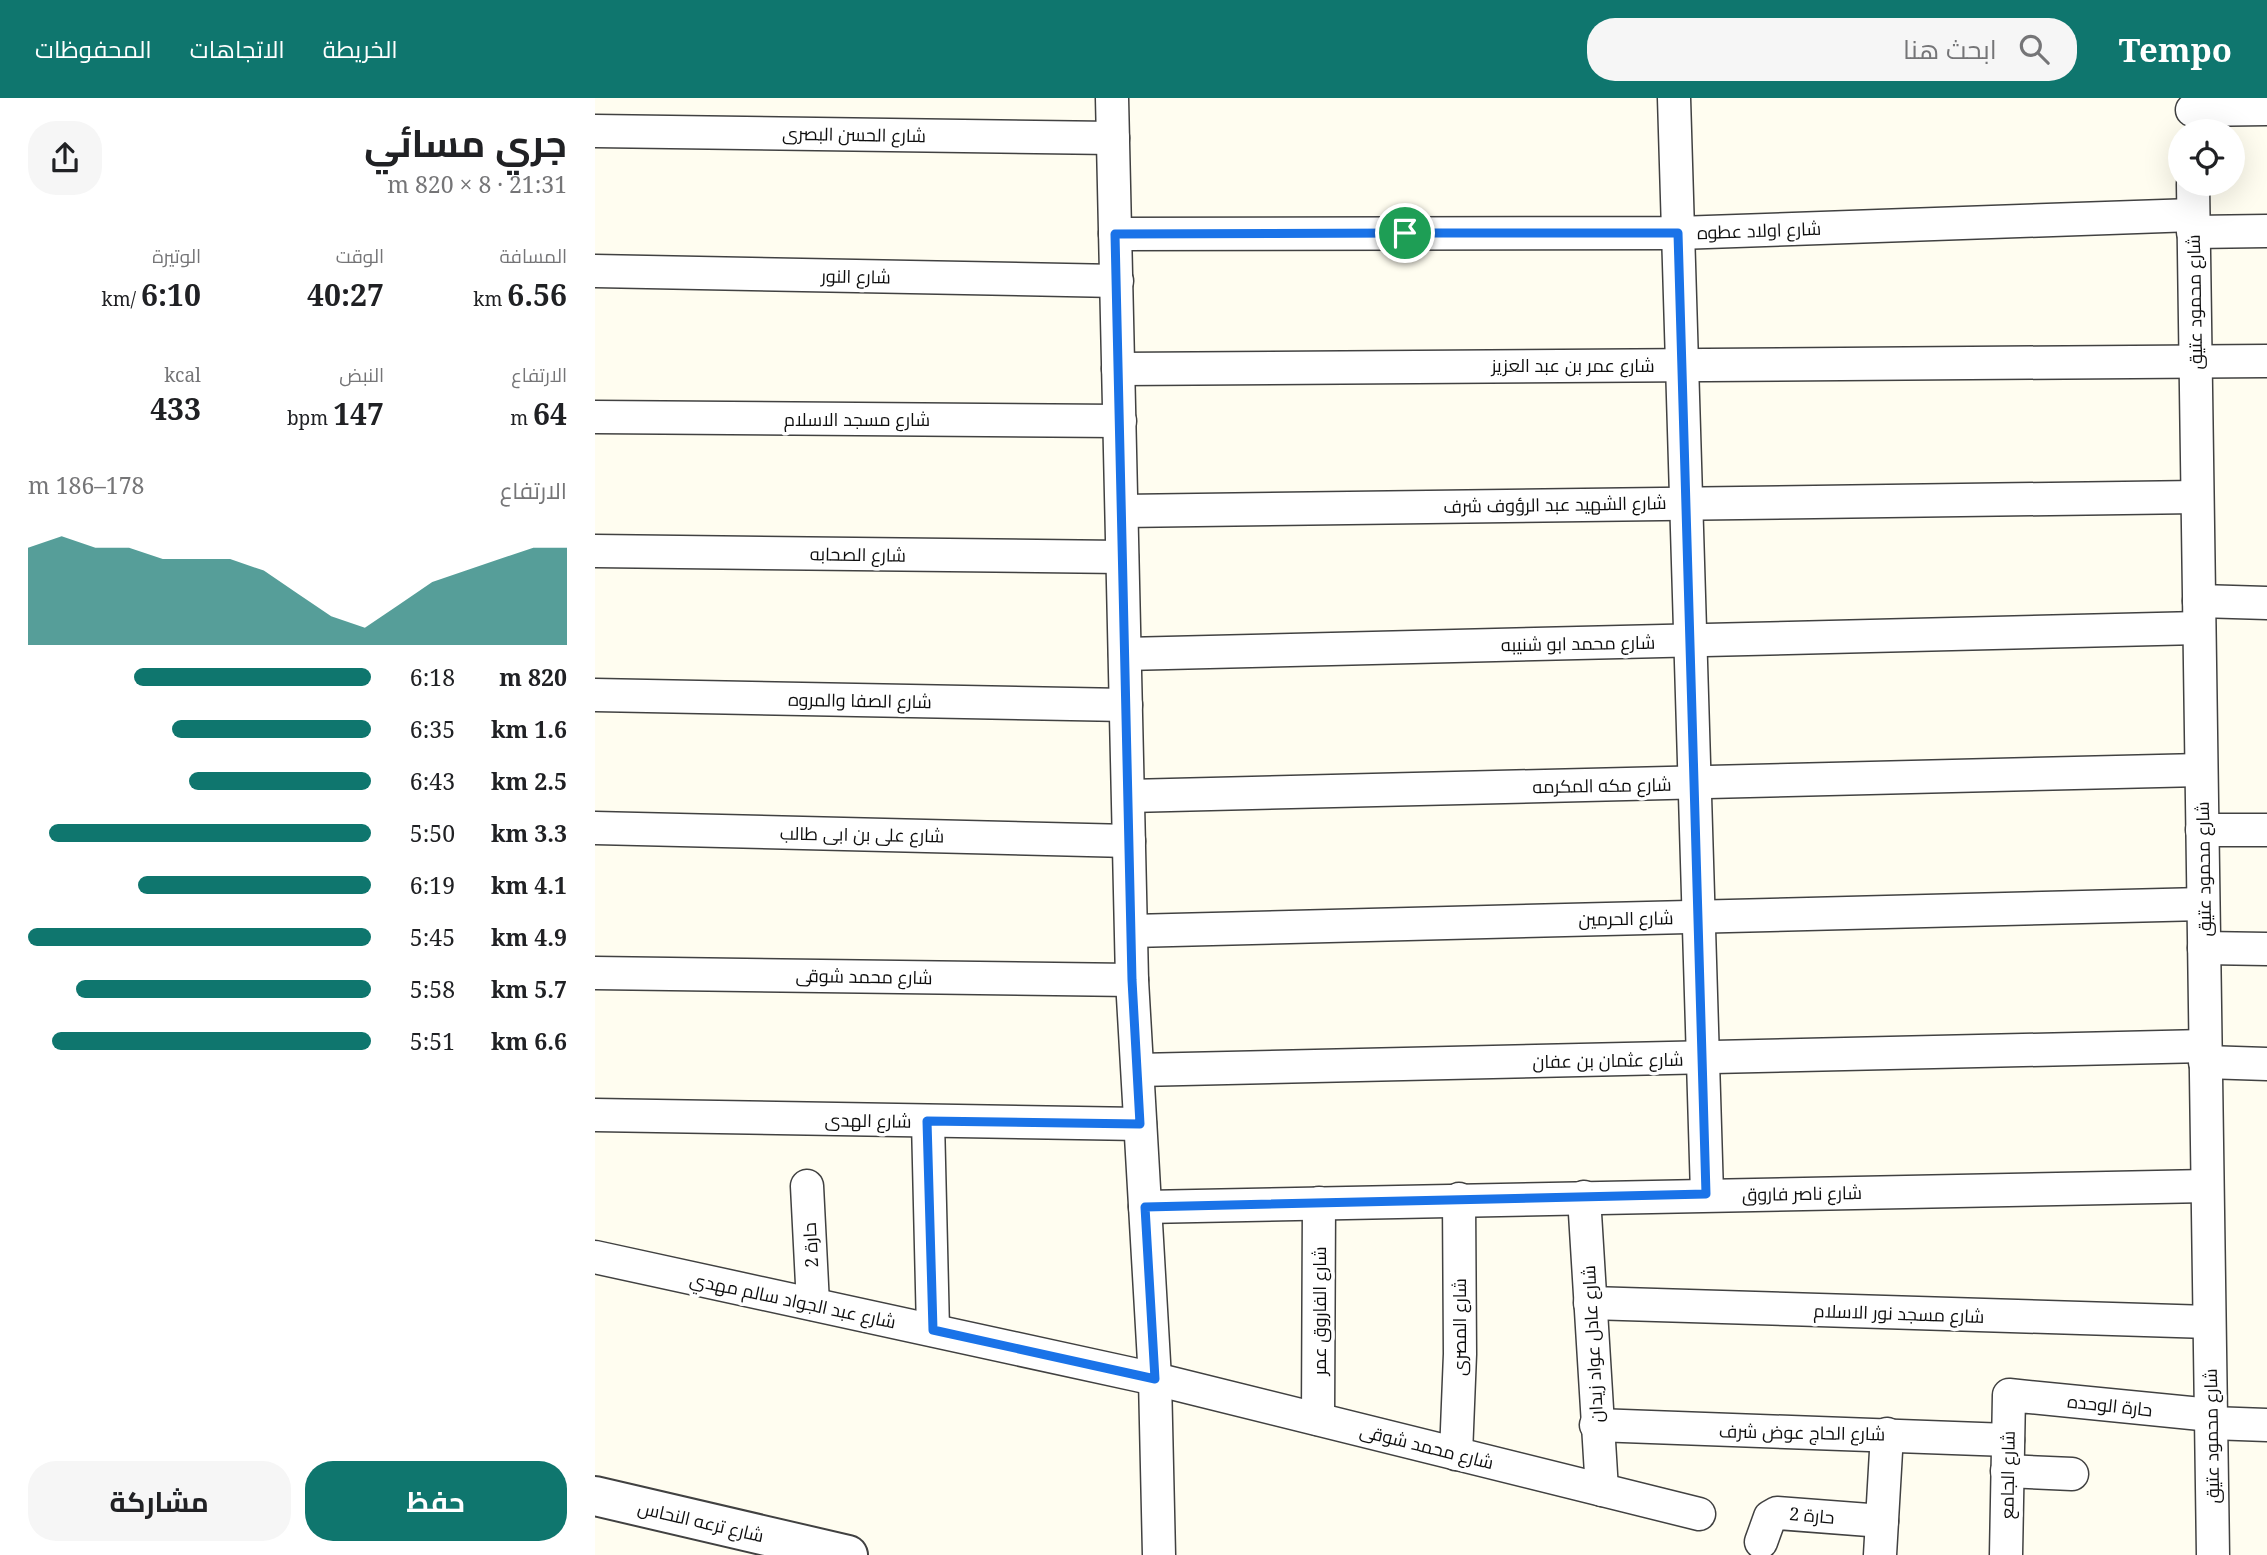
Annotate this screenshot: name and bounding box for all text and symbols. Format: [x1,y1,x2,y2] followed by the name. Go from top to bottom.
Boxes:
[1587,18,2077,81] search box
[2119,27,2232,72] text: Tempo
[2015,30,2053,68] icon: search
[1903,31,1997,67] text: ابحث هنا
[35,32,152,65] text: المحفوظات
[190,32,285,65] text: الاتجاهات
[323,32,398,65] text: الخريطة
[364,116,567,168] text: جري مسائي
[2168,119,2245,196] map controls
[2168,119,2245,196] button: locate
[28,121,102,195] button: share
[782,121,926,148] street label: شارع الحسن البصرى
[387,168,567,200] text: 21:31 · 8 × 820 m
[1375,203,1435,263] pin
[1386,214,1424,252] icon: arrive
[1697,216,1822,245] street label: شارع اولاد عطوه
[2181,234,2208,370] street label: شارع محمود عتيق
[152,243,201,269] text: الوتيرة
[336,243,384,269] text: الوقت
[499,243,567,269] text: المسافة
[820,263,891,290] street label: شارع النور
[141,274,201,315] text: 6:10
[307,274,384,315] text: 40:27
[507,274,567,315] text: 6.56
[102,286,141,312] text: /km
[473,286,507,312] text: km
[1490,353,1655,378] street label: شارع عمر بن عبد العزيز
[164,362,201,388] text: kcal
[339,362,384,388] text: النبض
[511,362,567,388] text: الارتفاع
[150,388,201,429] text: 433
[333,393,384,434] text: 147
[533,393,567,434] text: 64
[287,405,333,431] text: bpm
[510,405,533,431] text: m
[784,407,930,432] street label: شارع مسجد الاسلام
[28,469,144,501] text: 178–186 m
[500,474,567,506] text: الارتفاع
[1443,490,1667,519] street label: شارع الشهيد عبد الرؤوف شرف
[810,541,906,568] street label: شارع الصحابه
[1501,630,1655,657] street label: شارع محمد ابو شنيبه
[410,661,455,693] text: 6:18
[499,661,567,693] text: 820 m
[788,687,932,714] street label: شارع الصفا والمروه
[410,713,455,745] text: 6:35
[491,713,567,745] text: 1.6 km
[410,765,455,797] text: 6:43
[491,765,567,797] text: 2.5 km
[1532,772,1672,799] street label: شارع مكه المكرمه
[2190,801,2217,937] street label: شارع محمود عتيق
[410,817,455,849] text: 5:50
[491,817,567,849] text: 3.3 km
[780,821,944,848] street label: شارع على بن ابى طالب
[410,869,455,901] text: 6:19
[491,869,567,901] text: 4.1 km
[1578,905,1674,932] street label: شارع الحرمين
[410,921,455,953] text: 5:45
[491,921,567,953] text: 4.9 km
[795,963,933,990] street label: شارع محمد شوقى
[410,973,455,1005] text: 5:58
[491,973,567,1005] text: 5.7 km
[410,1025,455,1057] text: 5:51
[491,1025,567,1057] text: 6.6 km
[1532,1047,1684,1074] street label: شارع عثمان بن عفان
[824,1107,912,1134] street label: شارع الهدى
[1742,1180,1862,1207] street label: شارع ناصر فاروق
[797,1222,823,1268] street label: حارة 2
[1307,1246,1332,1377] street label: شارع الفاروق عمر
[1576,1265,1609,1423] street label: شارع عادل عواد زيدان
[687,1266,898,1336] street label: شارع عبد الجواد سالم مهدي
[1447,1278,1472,1376] street label: شارع المصرى
[1813,1298,1985,1329] street label: شارع مسجد نور الاسلام
[2198,1368,2225,1504] street label: شارع محمود عتيق
[2066,1389,2154,1421] street label: حارة الوحده
[1357,1418,1496,1475] street label: شارع محمد شوقى
[1719,1419,1885,1446] street label: شارع الحاج عوض شرف
[1994,1431,2021,1519] street label: شارع الجامع
[28,1461,291,1541] button: مشاركة
[305,1461,567,1541] button: حفظ
[635,1495,766,1548] street label: شارع ترعه النحاس
[1788,1501,1836,1529] street label: حارة 2

